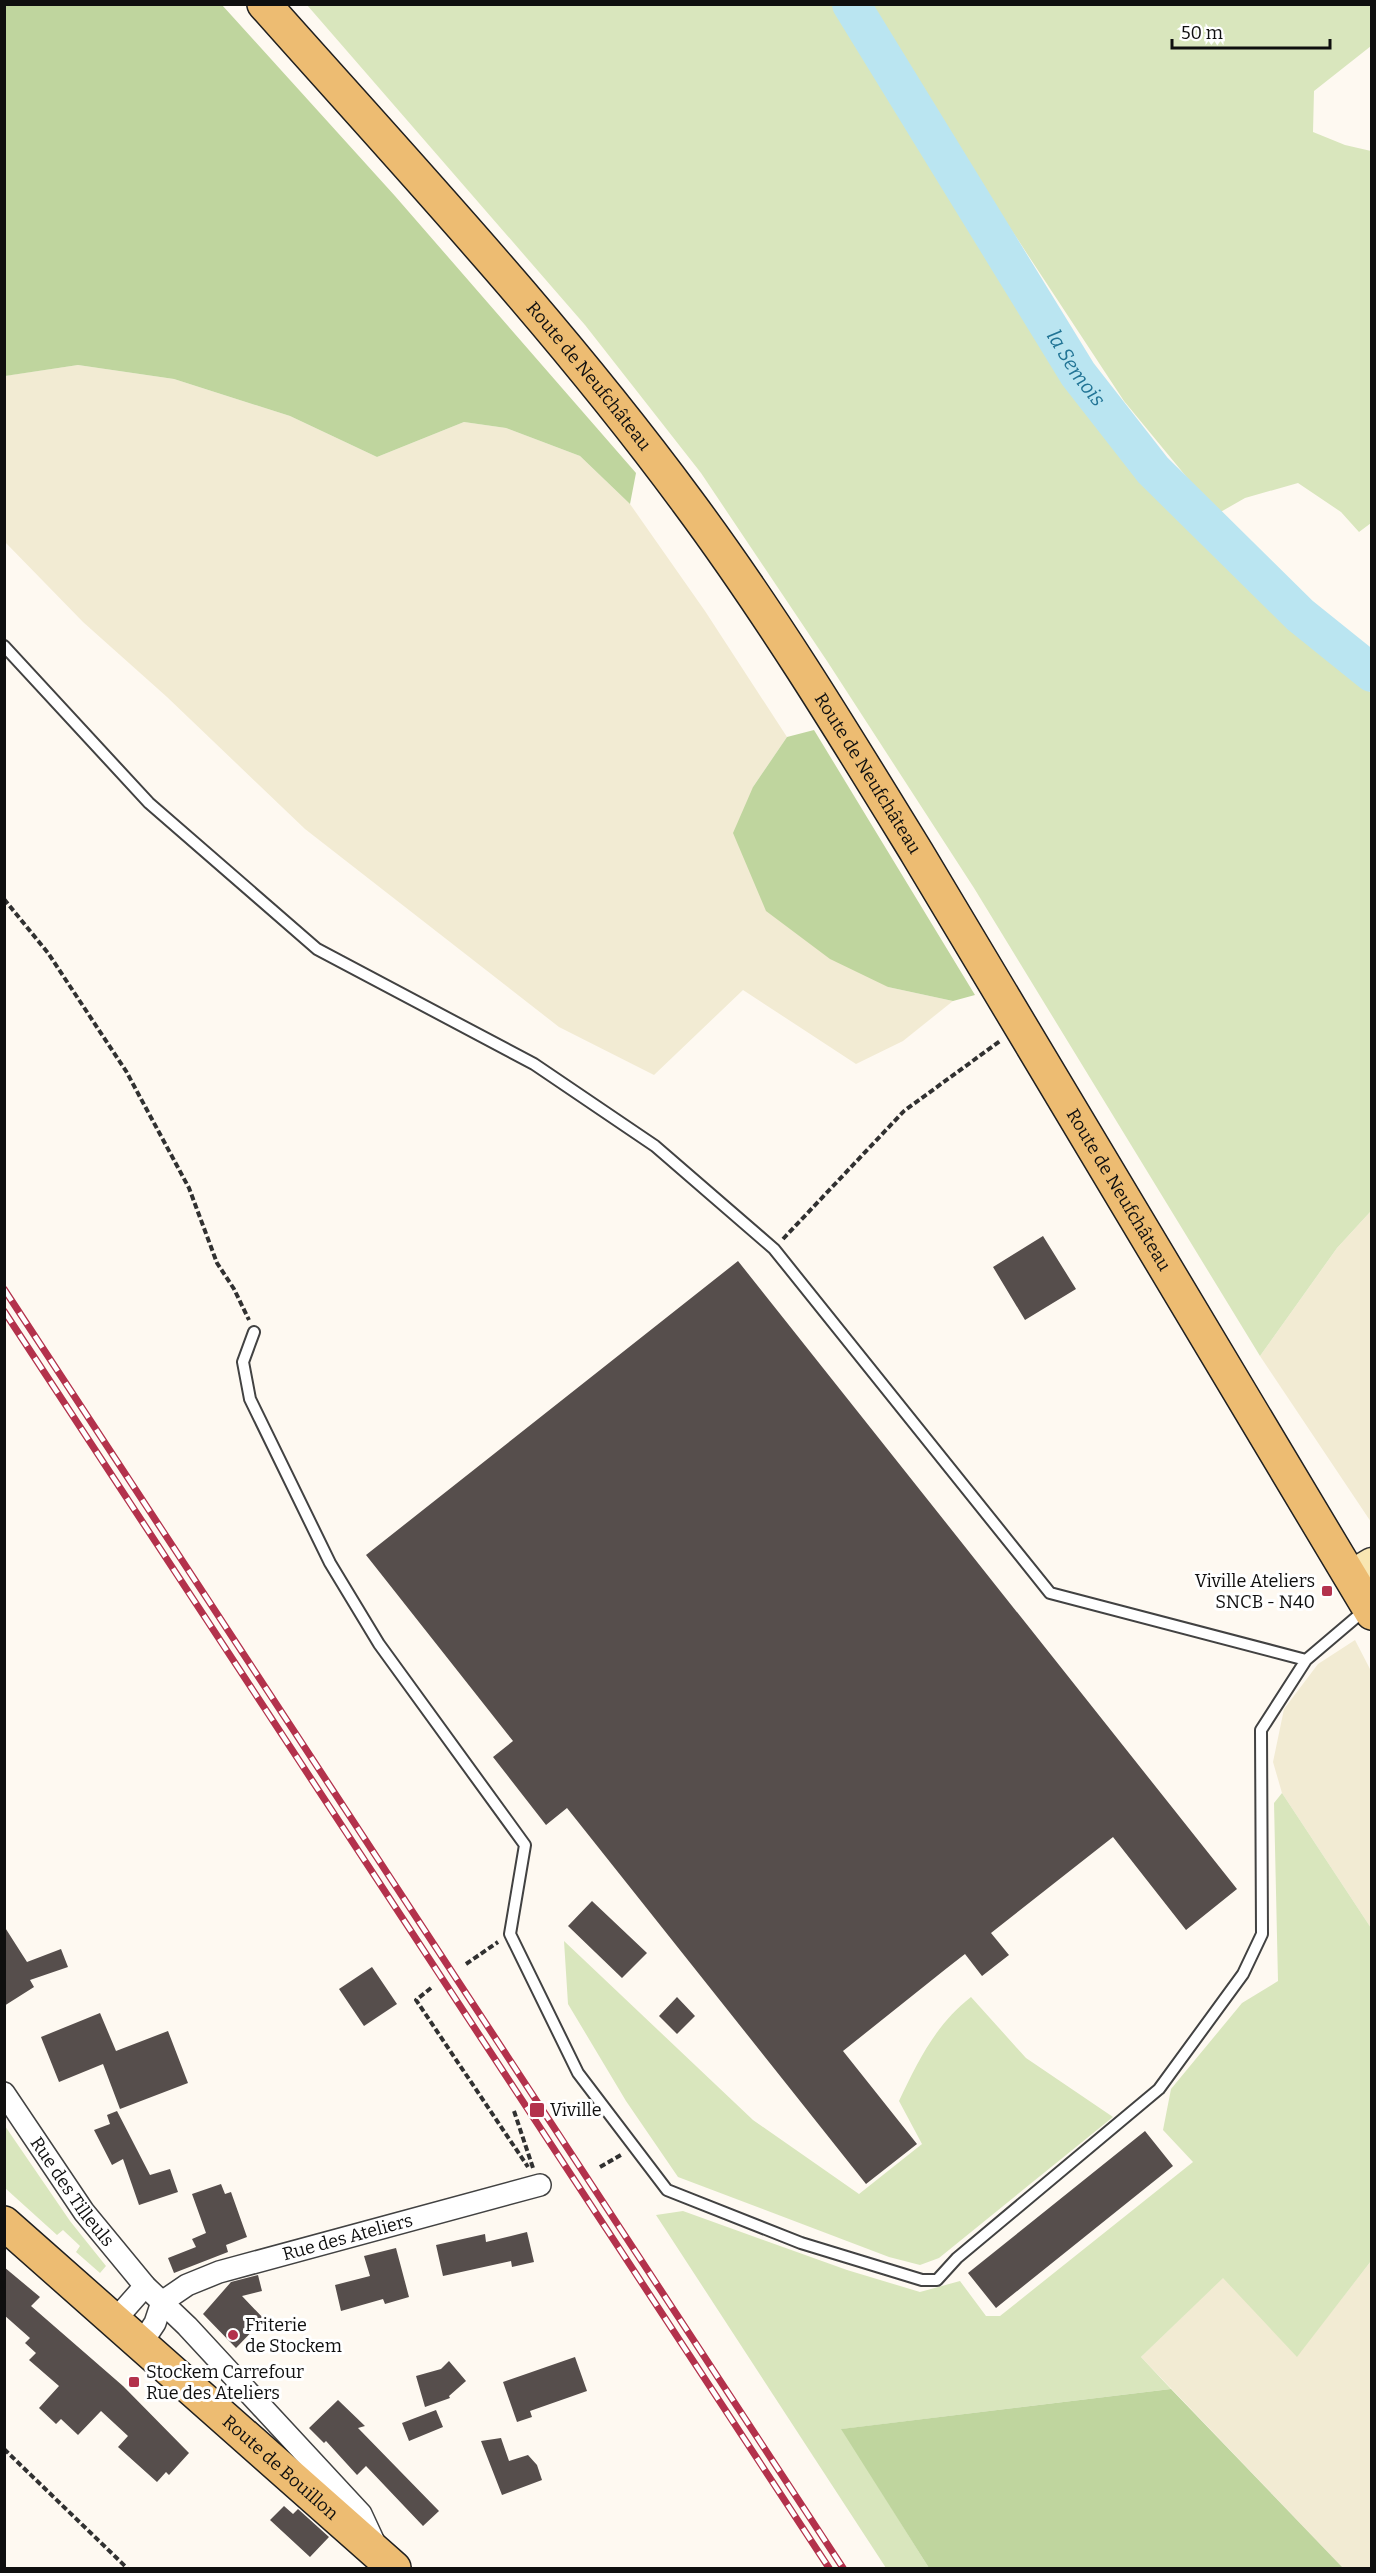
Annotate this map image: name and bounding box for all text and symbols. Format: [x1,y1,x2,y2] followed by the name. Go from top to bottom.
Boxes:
[1172,12,1330,50] scale bar
[1181,22,1223,44] text: 50 m
[522,297,656,455] street label: Route de Neufchâteau
[1042,326,1110,411] water label: la Semois
[810,689,926,858] street label: Route de Neufchâteau
[1062,1105,1176,1275] street label: Route de Neufchâteau
[1195,1570,1315,1613] place label: Viville Ateliers SNCB - N40
[1320,1584,1334,1598] marker: Viville Ateliers SNCB - N40
[550,2099,602,2121] place label: Viville
[528,2101,546,2119] marker: Viville
[26,2133,119,2251] street label: Rue des Tilleuls
[280,2209,415,2265] street label: Rue des Ateliers
[245,2314,342,2357] place label: Friterie de Stockem
[226,2328,240,2342] marker: Friterie de Stockem
[146,2361,304,2404] place label: Stockem Carrefour Rue des Ateliers
[127,2375,141,2389] marker: Stockem Carrefour Rue des Ateliers
[218,2410,343,2525] street label: Route de Bouillon

